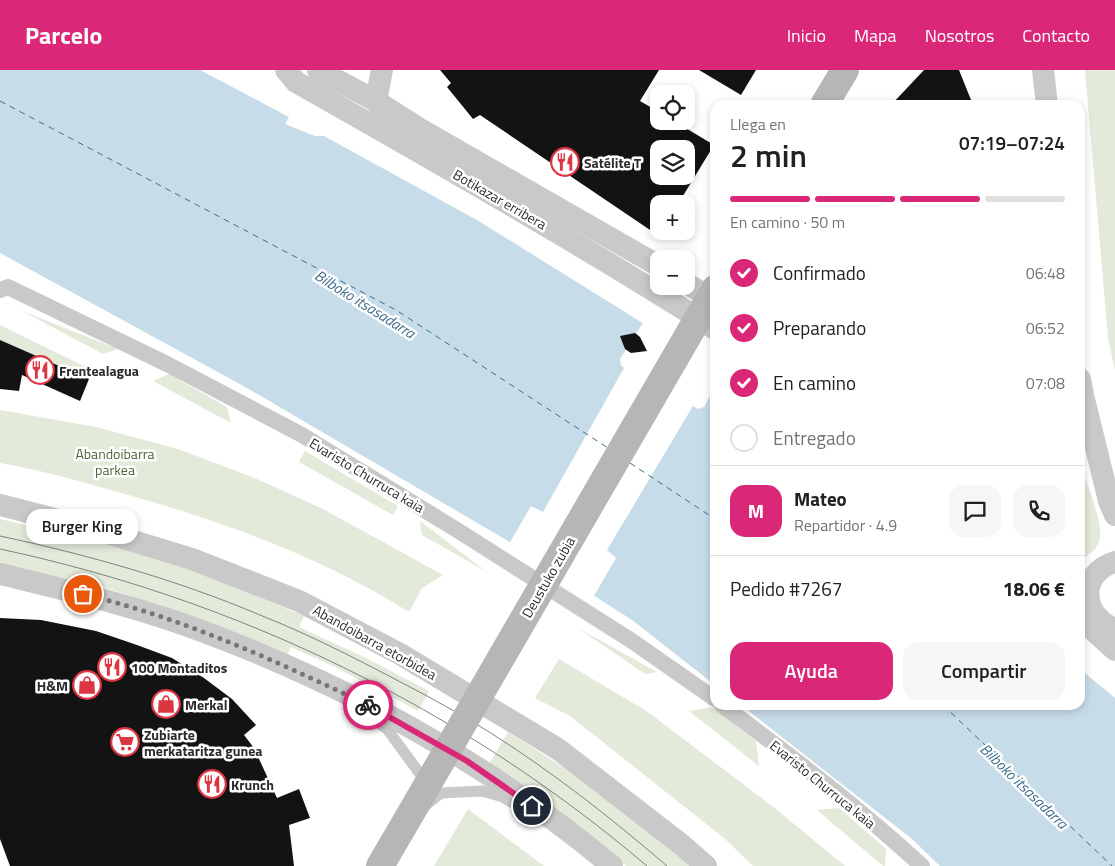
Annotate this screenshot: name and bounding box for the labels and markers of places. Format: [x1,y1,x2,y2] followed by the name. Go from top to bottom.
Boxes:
[550,147,580,177] restaurant icon: Satélite T
[584,152,642,173] place label: Satélite T
[25,355,55,385] restaurant icon: Frentealagua
[59,360,139,381] place label: Frentealagua
[27,509,139,544] callout: Burger King
[62,573,104,615] pin
[97,652,127,682] restaurant icon: 100 Montaditos
[131,657,228,678] place label: 100 Montaditos
[72,670,102,700] shop icon: H&M
[37,675,68,696] place label: H&M
[151,689,181,719] shop icon: Merkal
[185,694,227,715] place label: Merkal
[144,724,262,761] place label: Zubiarte merkataritza gunea
[110,727,140,757] supermarket icon: Zubiarte merkataritza gunea
[197,769,227,799] restaurant icon: Krunch
[231,774,274,795] place label: Krunch
[511,785,553,827] pin

